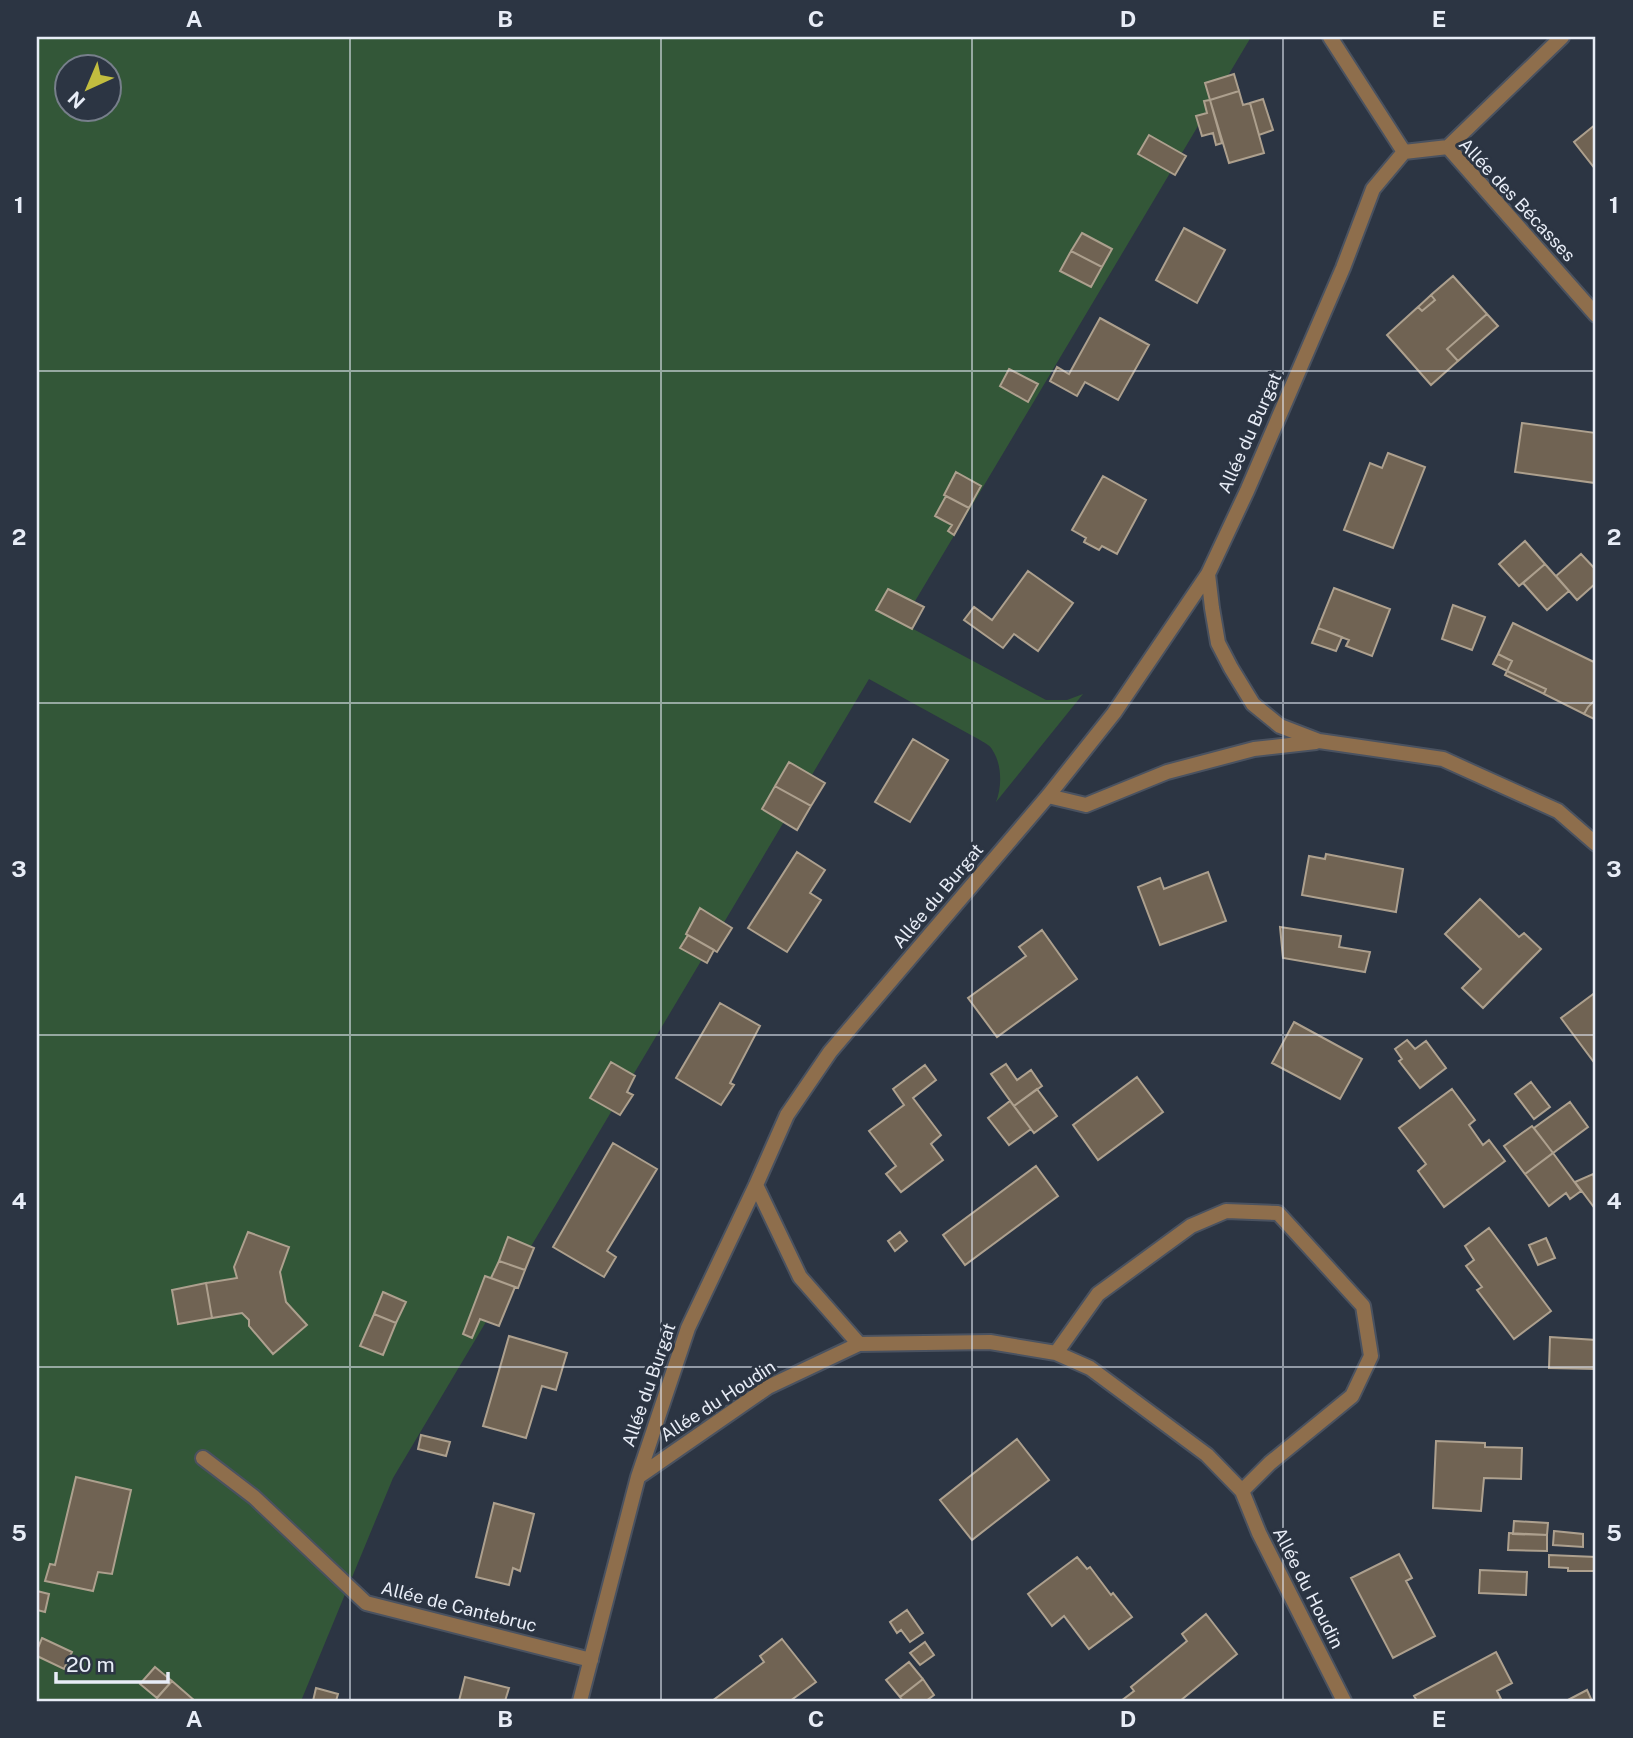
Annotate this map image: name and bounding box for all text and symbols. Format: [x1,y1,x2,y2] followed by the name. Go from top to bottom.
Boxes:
[186,5,203,32] text: A
[497,5,513,32] text: B
[808,5,824,32] text: C
[1120,5,1136,32] text: D
[1432,5,1446,32] text: E
[52,52,122,122] north arrow
[63,87,89,113] text: N
[1455,134,1580,266] street label: Allée des Bécasses
[14,191,24,218] text: 1
[1609,191,1619,218] text: 1
[1214,369,1286,496] street label: Allée du Burgat
[12,523,26,550] text: 2
[1607,523,1621,550] text: 2
[888,839,987,952] street label: Allée du Burgat
[11,855,27,882] text: 3
[1606,855,1622,882] text: 3
[11,1187,27,1214] text: 4
[1606,1187,1622,1214] text: 4
[617,1320,680,1450] street label: Allée du Burgat
[656,1356,779,1446] street label: Allée du Houdin
[11,1519,27,1546] text: 5
[1606,1519,1622,1546] text: 5
[1269,1524,1348,1652] street label: Allée du Houdin
[379,1577,539,1636] street label: Allée de Cantebruc
[56,1640,168,1684] scale bar
[66,1652,115,1677] text: 20 m
[186,1705,203,1732] text: A
[497,1705,513,1732] text: B
[808,1705,824,1732] text: C
[1120,1705,1136,1732] text: D
[1432,1705,1446,1732] text: E

